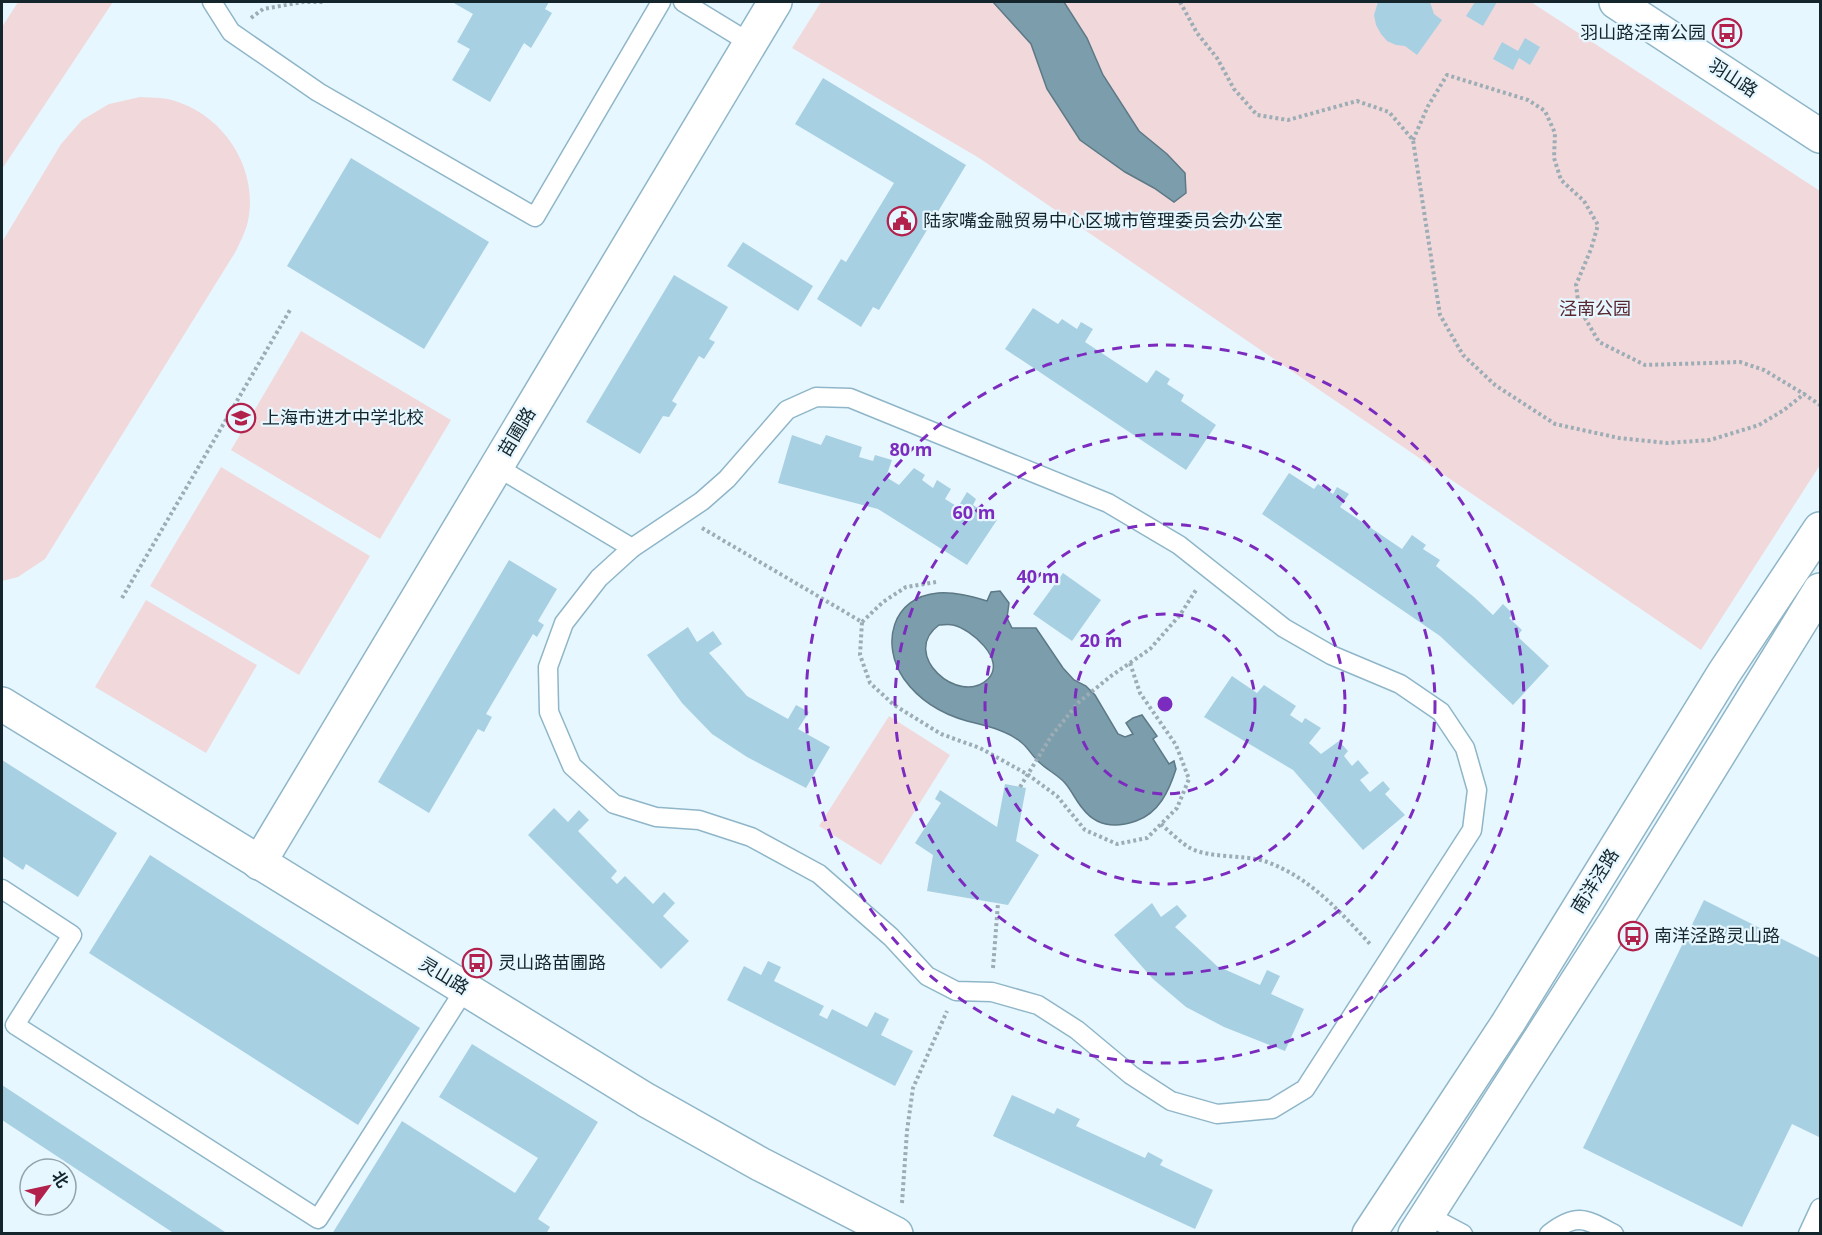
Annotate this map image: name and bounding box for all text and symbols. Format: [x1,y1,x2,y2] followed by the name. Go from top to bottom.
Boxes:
[1711,17,1743,49] bus stop icon: 羽山路泾南公园
[1580,20,1706,44] place label: 羽山路泾南公园
[1704,52,1763,102] street label: 羽山路
[886,205,918,237] public building icon: 陆家嘴金融贸易中心区城市管理委员会办公室
[923,208,1283,232] place label: 陆家嘴金融贸易中心区城市管理委员会办公室
[1559,296,1631,320] park label: 泾南公园
[225,402,257,434] school or university icon: 上海市进才中学北校
[492,402,540,461] street label: 苗圃路
[262,405,424,429] place label: 上海市进才中学北校
[890,437,932,461] text: 80 m
[953,500,995,524] text: 60 m
[1017,564,1059,588] text: 40 m
[1080,628,1122,652] text: 20 m
[1155,694,1175,714] centre of rings
[1565,844,1623,917] street label: 南洋泾路
[1617,920,1649,952] bus stop icon: 南洋泾路灵山路
[1654,923,1780,947] place label: 南洋泾路灵山路
[461,947,493,979] bus stop icon: 灵山路苗圃路
[498,950,606,974] place label: 灵山路苗圃路
[415,951,474,999] street label: 灵山路
[18,1157,78,1217] north arrow
[47,1166,74,1192] text: 北

